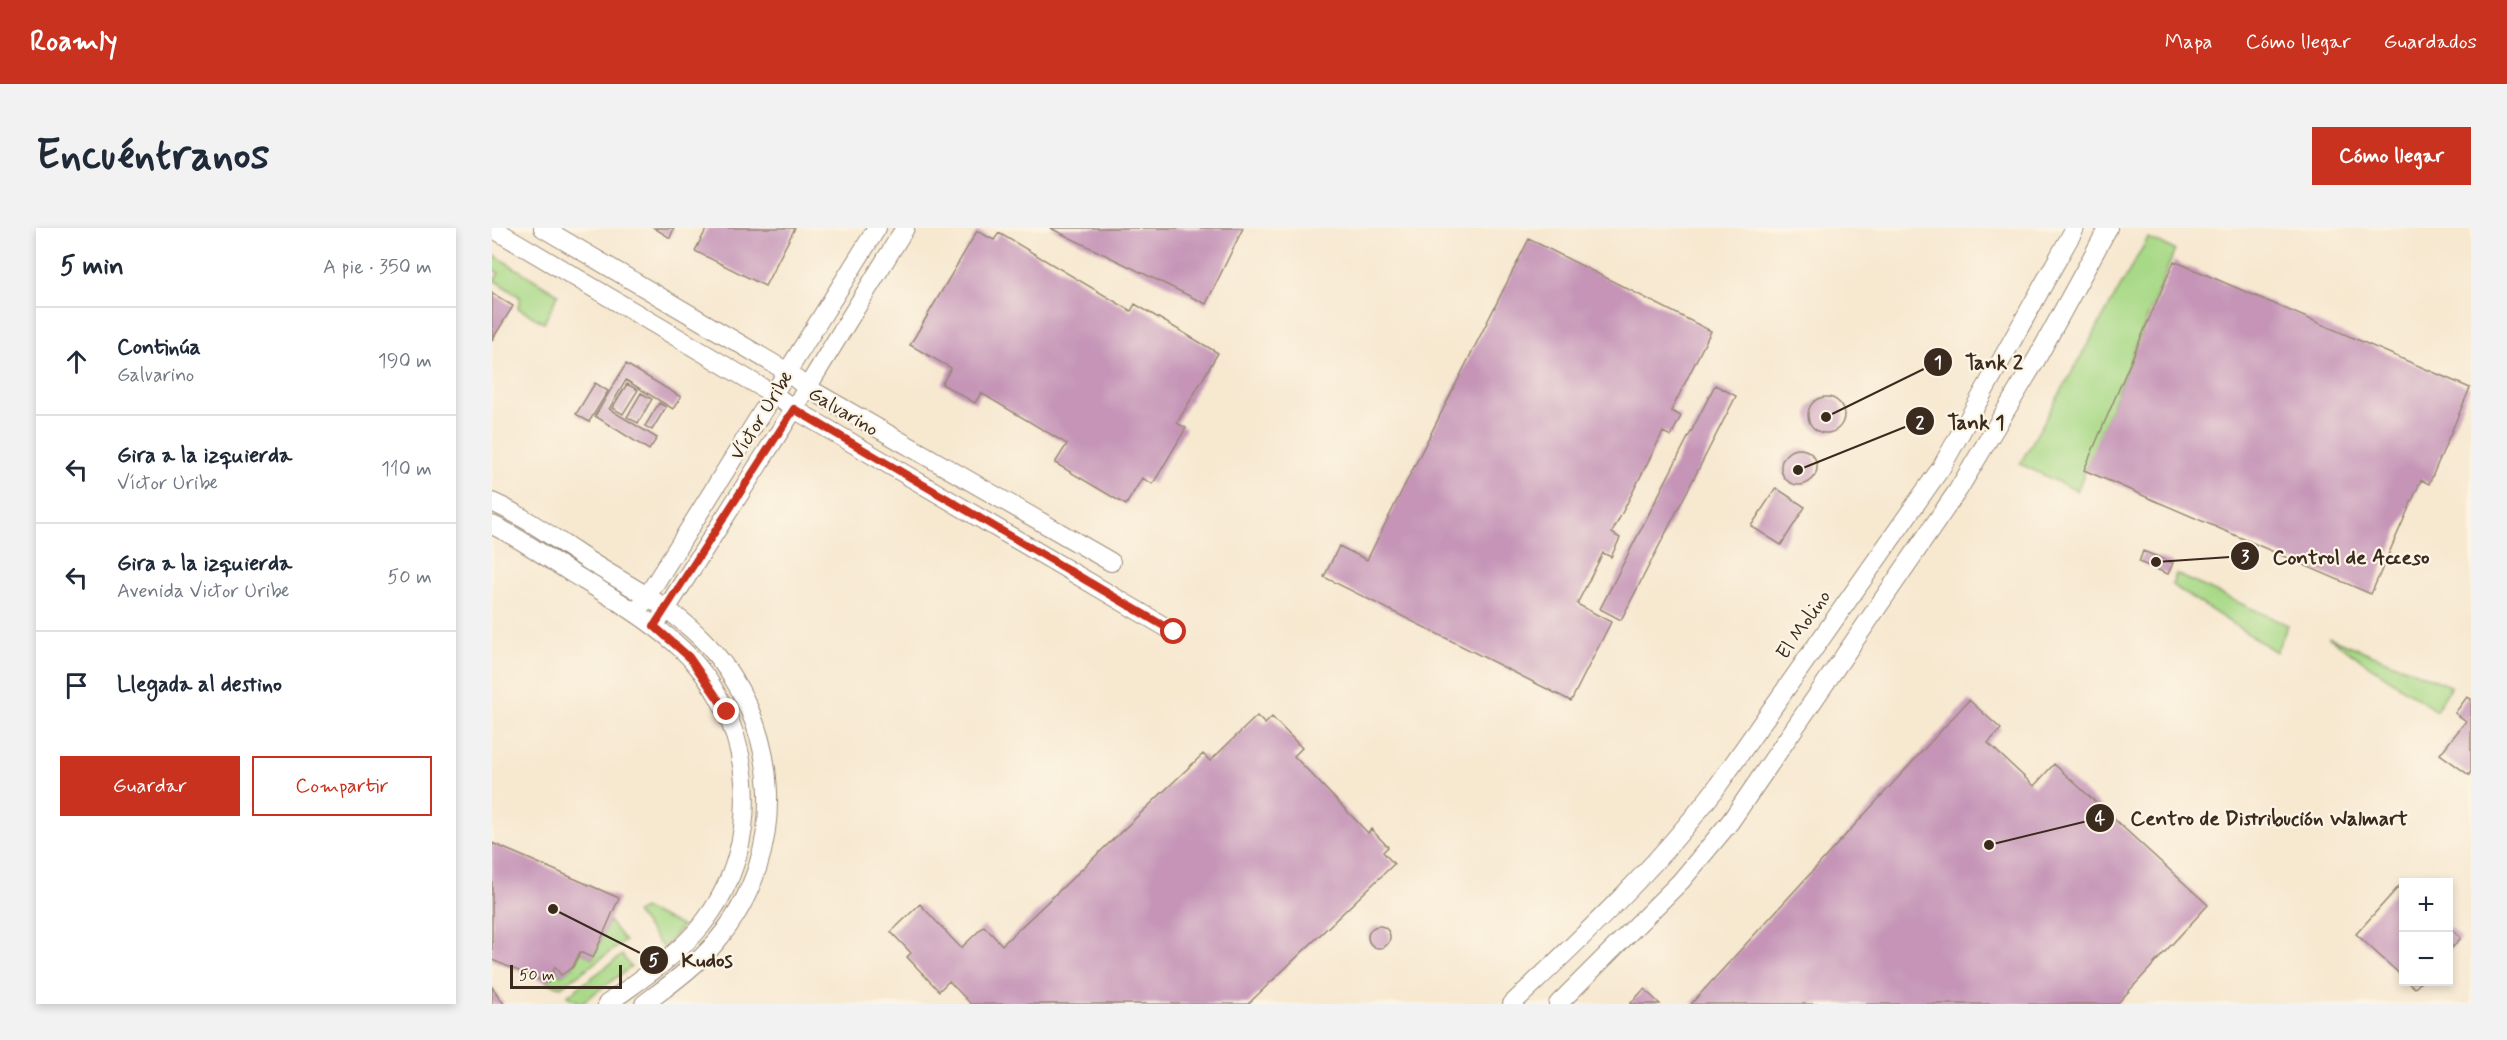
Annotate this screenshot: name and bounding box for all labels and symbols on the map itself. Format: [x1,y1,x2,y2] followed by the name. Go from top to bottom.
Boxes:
[1923,342,2035,381] callout: Tank 2
[1965,349,2024,377] text: Tank 2
[1934,351,1942,375] text: 1
[724,366,800,466] street label: Víctor Uribe
[803,381,883,443] street label: Galvarino
[1905,402,2016,441] callout: Tank 1
[1947,409,2005,437] text: Tank 1
[1916,411,1925,435] text: 2
[2230,537,2441,576] callout: Control de Acceso
[2272,544,2430,572] text: Control de Acceso
[2241,545,2250,569] text: 3
[1770,585,1838,665] street label: El Molino
[1160,618,1186,644] route start
[713,698,739,724] route end
[2085,798,2423,837] callout: Centro de Distribución Walmart
[2130,805,2408,833] text: Centro de Distribución Walmart
[2095,807,2106,831] text: 4
[639,940,745,979] callout: Kudos
[681,947,734,975] text: Kudos
[649,949,660,973] text: 5
[510,962,622,990] scale bar

